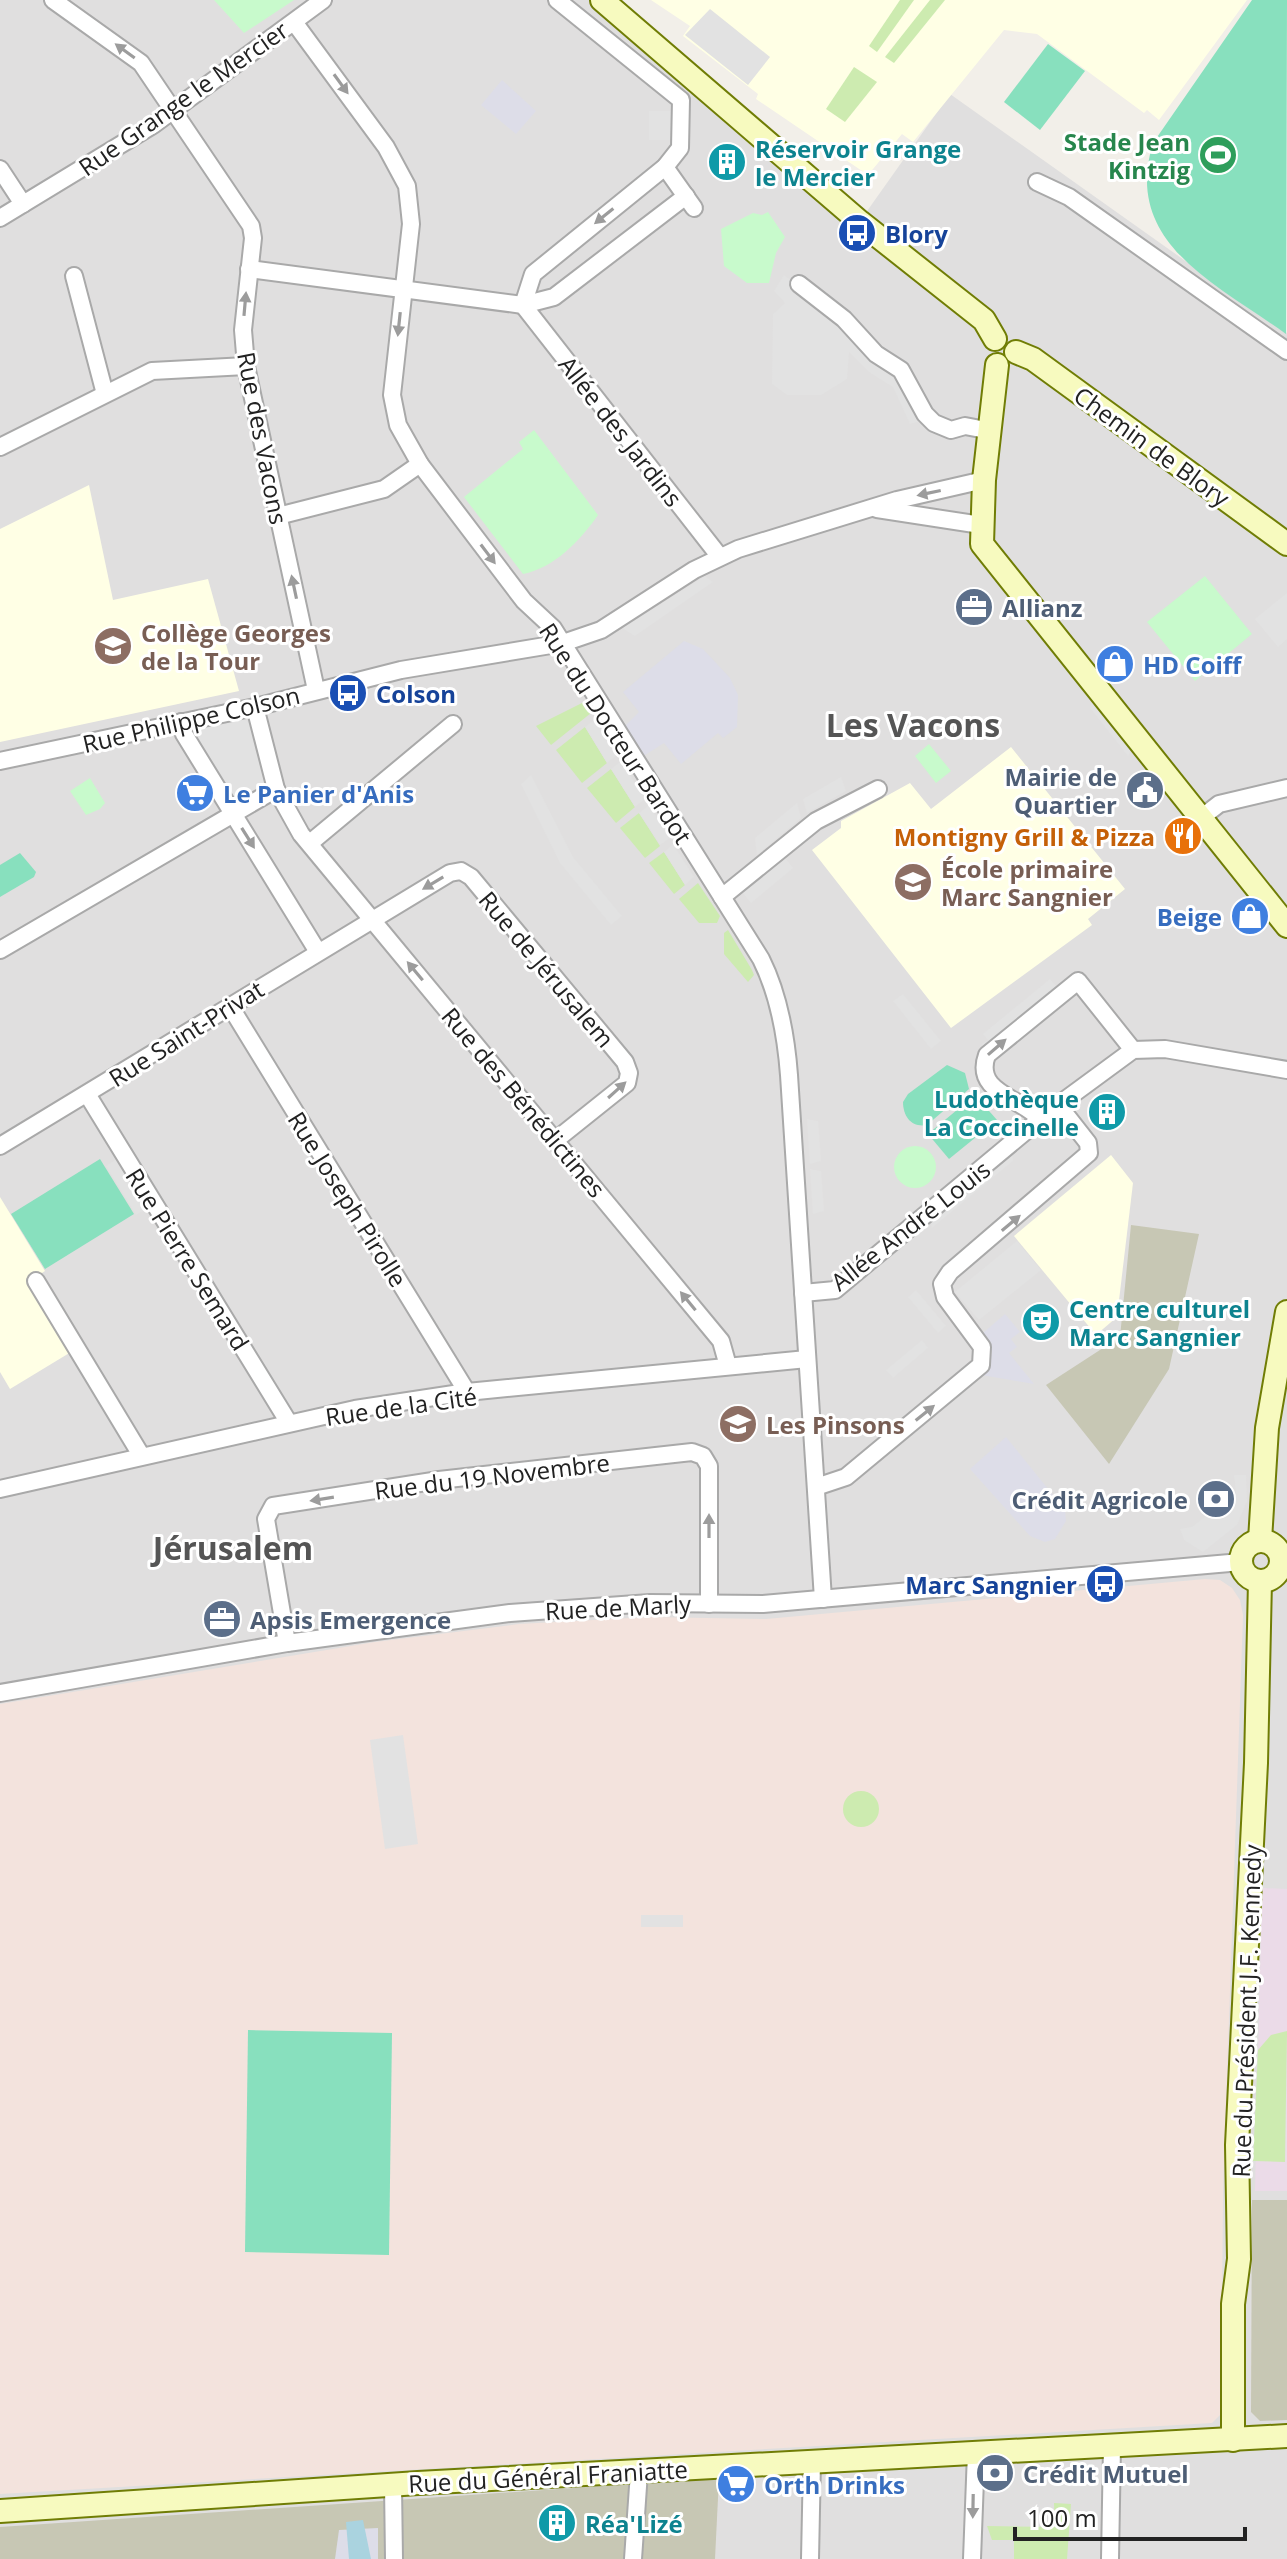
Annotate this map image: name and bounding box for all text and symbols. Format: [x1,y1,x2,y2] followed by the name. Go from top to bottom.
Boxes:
[72,13,295,183] street label: Rue Grange le Mercier
[114,44,135,60] one-way arrow
[332,74,348,95] one-way arrow
[1064,125,1190,186] place label: Stade Jean Kintzig
[755,132,961,193] place label: Réservoir Grange le Mercier
[1197,134,1239,176] sports icon: Stade Jean Kintzig
[706,141,748,183] building icon: Réservoir Grange le Mercier
[594,208,614,224] one-way arrow
[836,212,878,254] bus stop icon: Blory
[885,217,948,250] place label: Blory
[239,291,252,316] one-way arrow
[393,312,406,337] one-way arrow
[230,349,296,527] street label: Rue des Vacons
[552,349,690,513] street label: Allée des Jardins
[1068,378,1237,514] street label: Chemin de Blory
[916,487,941,500] one-way arrow
[480,544,496,564] one-way arrow
[287,574,300,599] one-way arrow
[953,586,995,628] office icon: Allianz
[1002,591,1083,624] place label: Allianz
[141,616,331,677] place label: Collège Georges de la Tour
[532,616,700,850] street label: Rue du Docteur Bardot
[92,625,134,667] school or university icon: Collège Georges de la Tour
[1094,643,1136,685] shop icon: HD Coiff
[1143,648,1243,681] place label: HD Coiff
[327,672,369,714] bus stop icon: Colson
[376,677,456,710] place label: Colson
[79,678,303,760] street label: Rue Philippe Colson
[826,703,1000,746] district label: Les Vacons
[1005,760,1117,821] place label: Mairie de Quartier
[1124,769,1166,811] public building icon: Mairie de Quartier
[174,772,216,814] supermarket icon: Le Panier d'Anis
[223,777,414,810] place label: Le Panier d'Anis
[1162,815,1204,857] restaurant icon: Montigny Grill & Pizza
[894,820,1155,853] place label: Montigny Grill & Pizza
[241,827,255,849] one-way arrow
[941,852,1113,913] place label: École primaire Marc Sangnier
[892,861,934,903] school or university icon: École primaire Marc Sangnier
[422,875,445,889] one-way arrow
[472,884,622,1054] street label: Rue de Jérusalem
[1229,895,1271,937] shop icon: Beige
[1157,900,1222,933] place label: Beige
[407,962,424,982] one-way arrow
[102,972,270,1094] street label: Rue Saint-Privat
[435,1000,613,1204] street label: Rue des Bénédictines
[986,1039,1006,1056] one-way arrow
[607,1081,627,1099] one-way arrow
[924,1082,1079,1143] place label: Ludothèque La Coccinelle
[1086,1091,1128,1133] building icon: Ludothèque La Coccinelle
[281,1105,415,1293] street label: Rue Joseph Pirolle
[823,1152,997,1298] street label: Allée André Louis
[119,1162,257,1356] street label: Rue Pierre Semard
[1001,1215,1021,1232] one-way arrow
[680,1291,697,1311] one-way arrow
[1069,1292,1250,1353] place label: Centre culturel Marc Sangnier
[1020,1301,1062,1343] theatre icon: Centre culturel Marc Sangnier
[323,1379,479,1433] street label: Rue de la Cité
[717,1403,759,1445] school or university icon: Les Pinsons
[915,1405,935,1422] one-way arrow
[766,1408,905,1441] place label: Les Pinsons
[373,1445,611,1507] street label: Rue du 19 Novembre
[1195,1478,1237,1520] bank icon: Crédit Agricole
[1011,1483,1188,1516] place label: Crédit Agricole
[309,1493,334,1505] one-way arrow
[703,1513,715,1538] one-way arrow
[150,1526,313,1569] district label: Jérusalem
[1084,1563,1126,1605] bus stop icon: Marc Sangnier
[905,1568,1077,1601] place label: Marc Sangnier
[544,1587,693,1627] street label: Rue de Marly
[201,1598,243,1640] office icon: Apsis Emergence
[250,1603,451,1636] place label: Apsis Emergence
[1224,1843,1268,2178] street label: Rue du Président J.F. Kennedy
[407,2452,689,2500] street label: Rue du Général Franiatte
[974,2452,1016,2494] bank icon: Crédit Mutuel
[1023,2457,1189,2490] place label: Crédit Mutuel
[715,2463,757,2505] supermarket icon: Orth Drinks
[764,2468,905,2501] place label: Orth Drinks
[1015,2491,1245,2541] scale bar
[967,2494,979,2519] one-way arrow
[1027,2501,1097,2534] text: 100 m
[536,2502,578,2544] building icon: Réa'Lizé
[585,2507,683,2540] place label: Réa'Lizé

